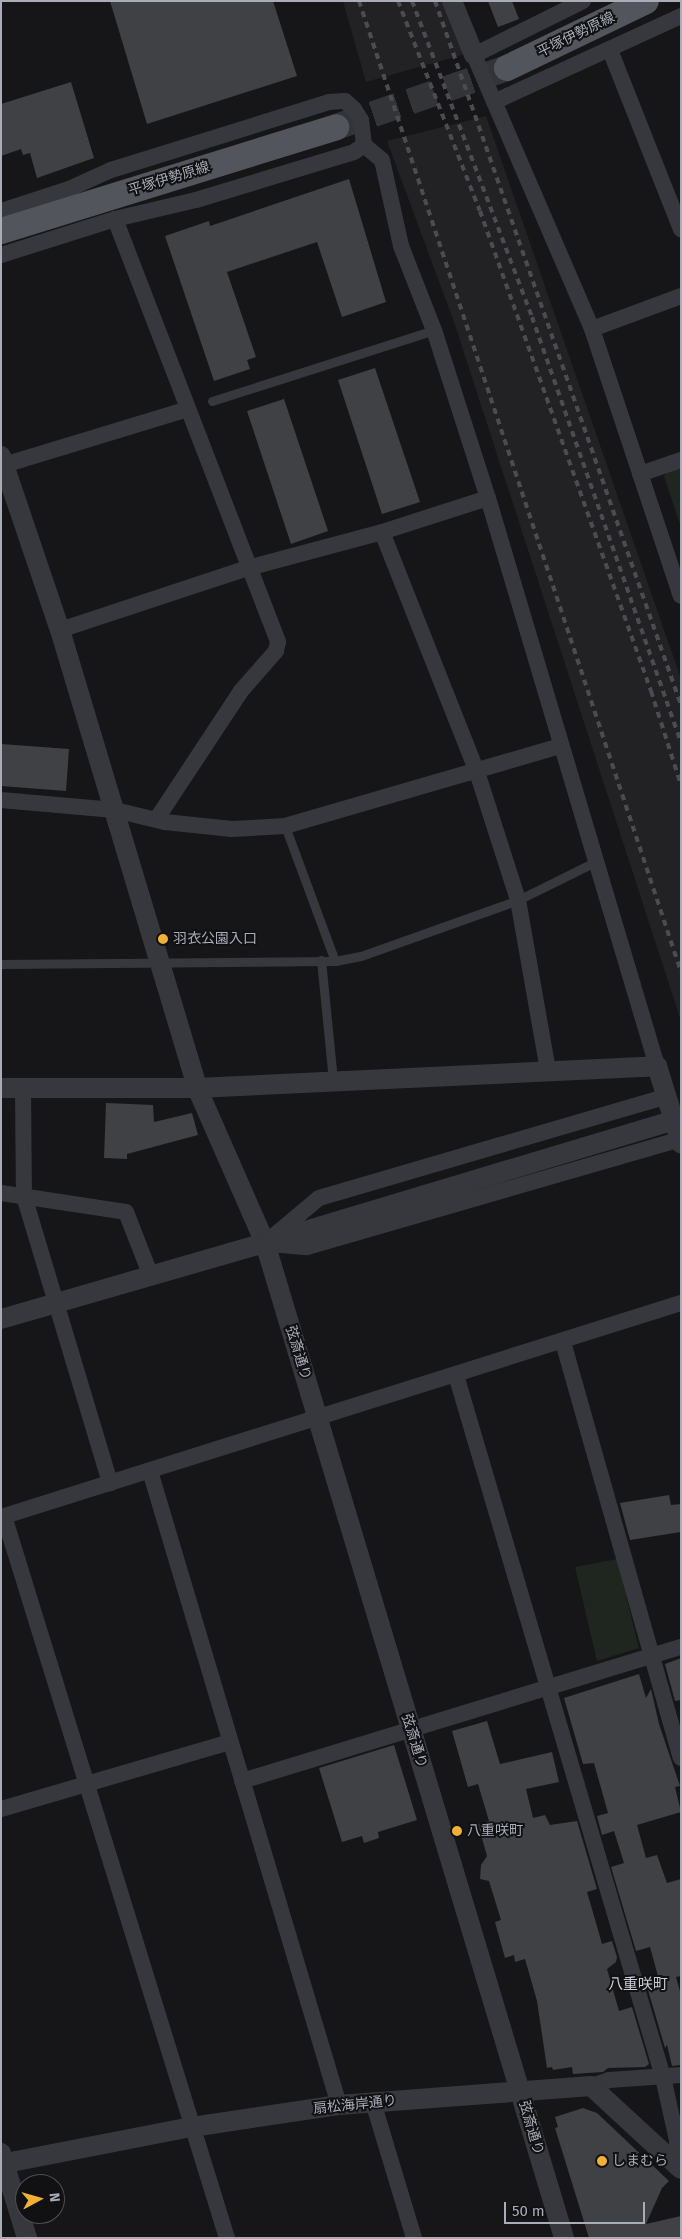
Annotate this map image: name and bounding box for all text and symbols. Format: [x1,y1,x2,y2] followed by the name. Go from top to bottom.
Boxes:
[535,9,617,61] street label: 平塚伊勢原線
[126,159,212,199] street label: 平塚伊勢原線
[173,931,257,947] place label: 羽衣公園入口
[157,933,169,945] marker: 羽衣公園入口
[282,1324,314,1382] street label: 弦斎通り
[398,1712,430,1770] street label: 弦斎通り
[467,1823,523,1839] place label: 八重咲町
[451,1825,463,1837] marker: 八重咲町
[608,1976,668,1994] district label: 八重咲町
[312,2092,398,2118] street label: 扇松海岸通り
[515,2099,547,2157] street label: 弦斎通り
[612,2153,668,2169] place label: しまむら
[596,2155,608,2167] marker: しまむら
[15,2174,65,2224] north arrow
[45,2192,63,2203] text: N
[507,2192,648,2224] scale bar
[512,2202,545,2220] text: 50 m

